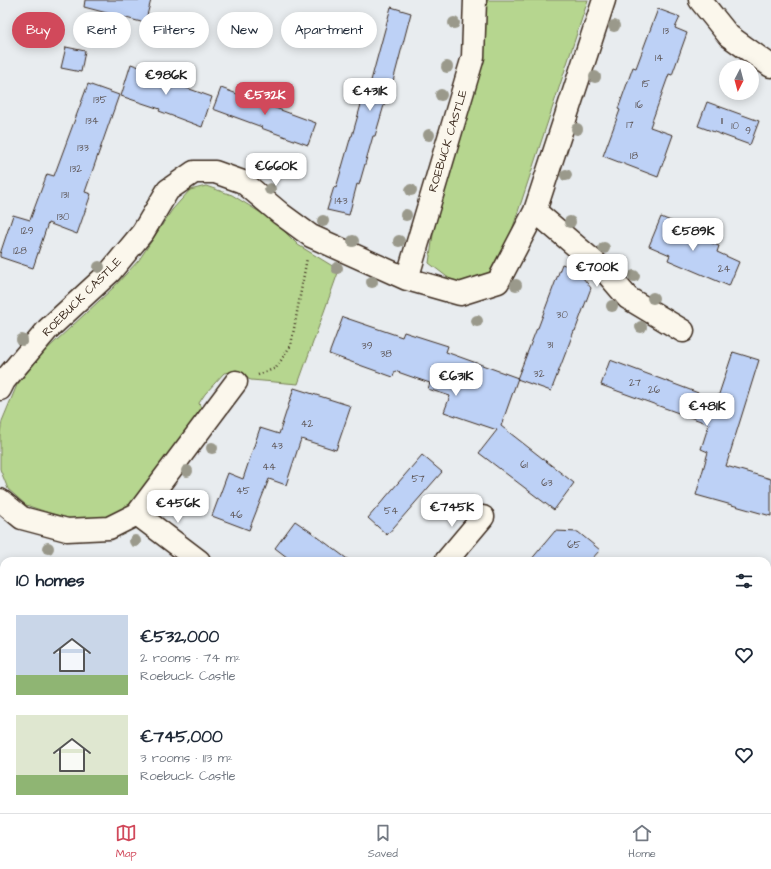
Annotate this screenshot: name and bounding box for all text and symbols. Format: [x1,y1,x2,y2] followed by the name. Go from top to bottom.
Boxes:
[12,12,65,48] chip: Buy
[73,12,131,48] chip: Rent
[139,12,209,48] chip: Filters
[217,12,273,48] chip: New
[281,12,377,48] chip: Apartment
[663,24,669,38] house number: 13
[655,51,663,65] house number: 14
[719,60,759,100] north arrow
[719,60,759,100] map controls
[138,62,194,96] pin: €986K
[145,66,187,84] text: €986K
[642,77,650,91] house number: 15
[342,78,398,112] pin: €431K
[237,82,293,116] pin: €532K
[352,82,388,100] text: €431K
[244,86,286,104] text: €532K
[424,88,472,194] street label: ROEBUCK CASTLE
[93,93,107,107] house number: 135
[635,98,643,112] house number: 16
[85,114,99,128] house number: 134
[721,114,724,128] house number: 11
[626,118,634,132] house number: 17
[731,119,739,133] house number: 10
[745,124,751,138] house number: 9
[77,141,89,155] house number: 133
[630,149,638,163] house number: 18
[248,153,304,187] pin: €660K
[255,157,297,175] text: €660K
[70,162,82,176] house number: 132
[61,188,70,202] house number: 131
[334,194,348,208] house number: 143
[57,210,69,224] house number: 130
[665,218,721,252] pin: €589K
[671,222,715,240] text: €589K
[21,224,34,238] house number: 129
[13,244,27,258] house number: 128
[38,253,126,341] street label: ROEBUCK CASTLE
[569,254,625,288] pin: €700K
[576,258,618,276] text: €700K
[718,262,730,276] house number: 24
[556,308,568,322] house number: 30
[547,338,554,352] house number: 31
[362,339,373,353] house number: 39
[380,347,392,361] house number: 38
[428,363,484,397] pin: €631K
[439,367,473,385] text: €631K
[534,367,545,381] house number: 32
[629,376,641,390] house number: 27
[648,383,661,397] house number: 26
[679,393,735,427] pin: €481K
[688,397,726,415] text: €481K
[301,417,314,431] house number: 42
[271,439,283,453] house number: 43
[520,458,528,472] house number: 61
[262,460,276,474] house number: 44
[411,472,425,486] house number: 57
[541,476,553,490] house number: 63
[236,484,250,498] house number: 45
[150,490,206,524] pin: €456K
[156,494,200,512] text: €456K
[424,494,480,528] pin: €745K
[430,498,474,516] text: €745K
[384,504,398,518] house number: 54
[229,508,243,522] house number: 46
[567,538,581,552] house number: 65
[16,569,85,593] text: 10 homes
[733,570,755,592] icon: filters
[140,625,219,649] text: €532,000
[48,631,96,679] icon: home
[733,644,755,666] icon: heart
[140,649,240,667] text: 2 rooms · 74 m²
[140,667,236,685] text: Roebuck Castle
[140,725,223,749] text: €745,000
[48,731,96,779] icon: home
[733,744,755,766] icon: heart
[140,749,233,767] text: 3 rooms · 113 m²
[140,767,236,785] text: Roebuck Castle
[115,822,137,861] tab: Map
[368,822,398,861] tab: Saved
[628,822,656,861] tab: Home

